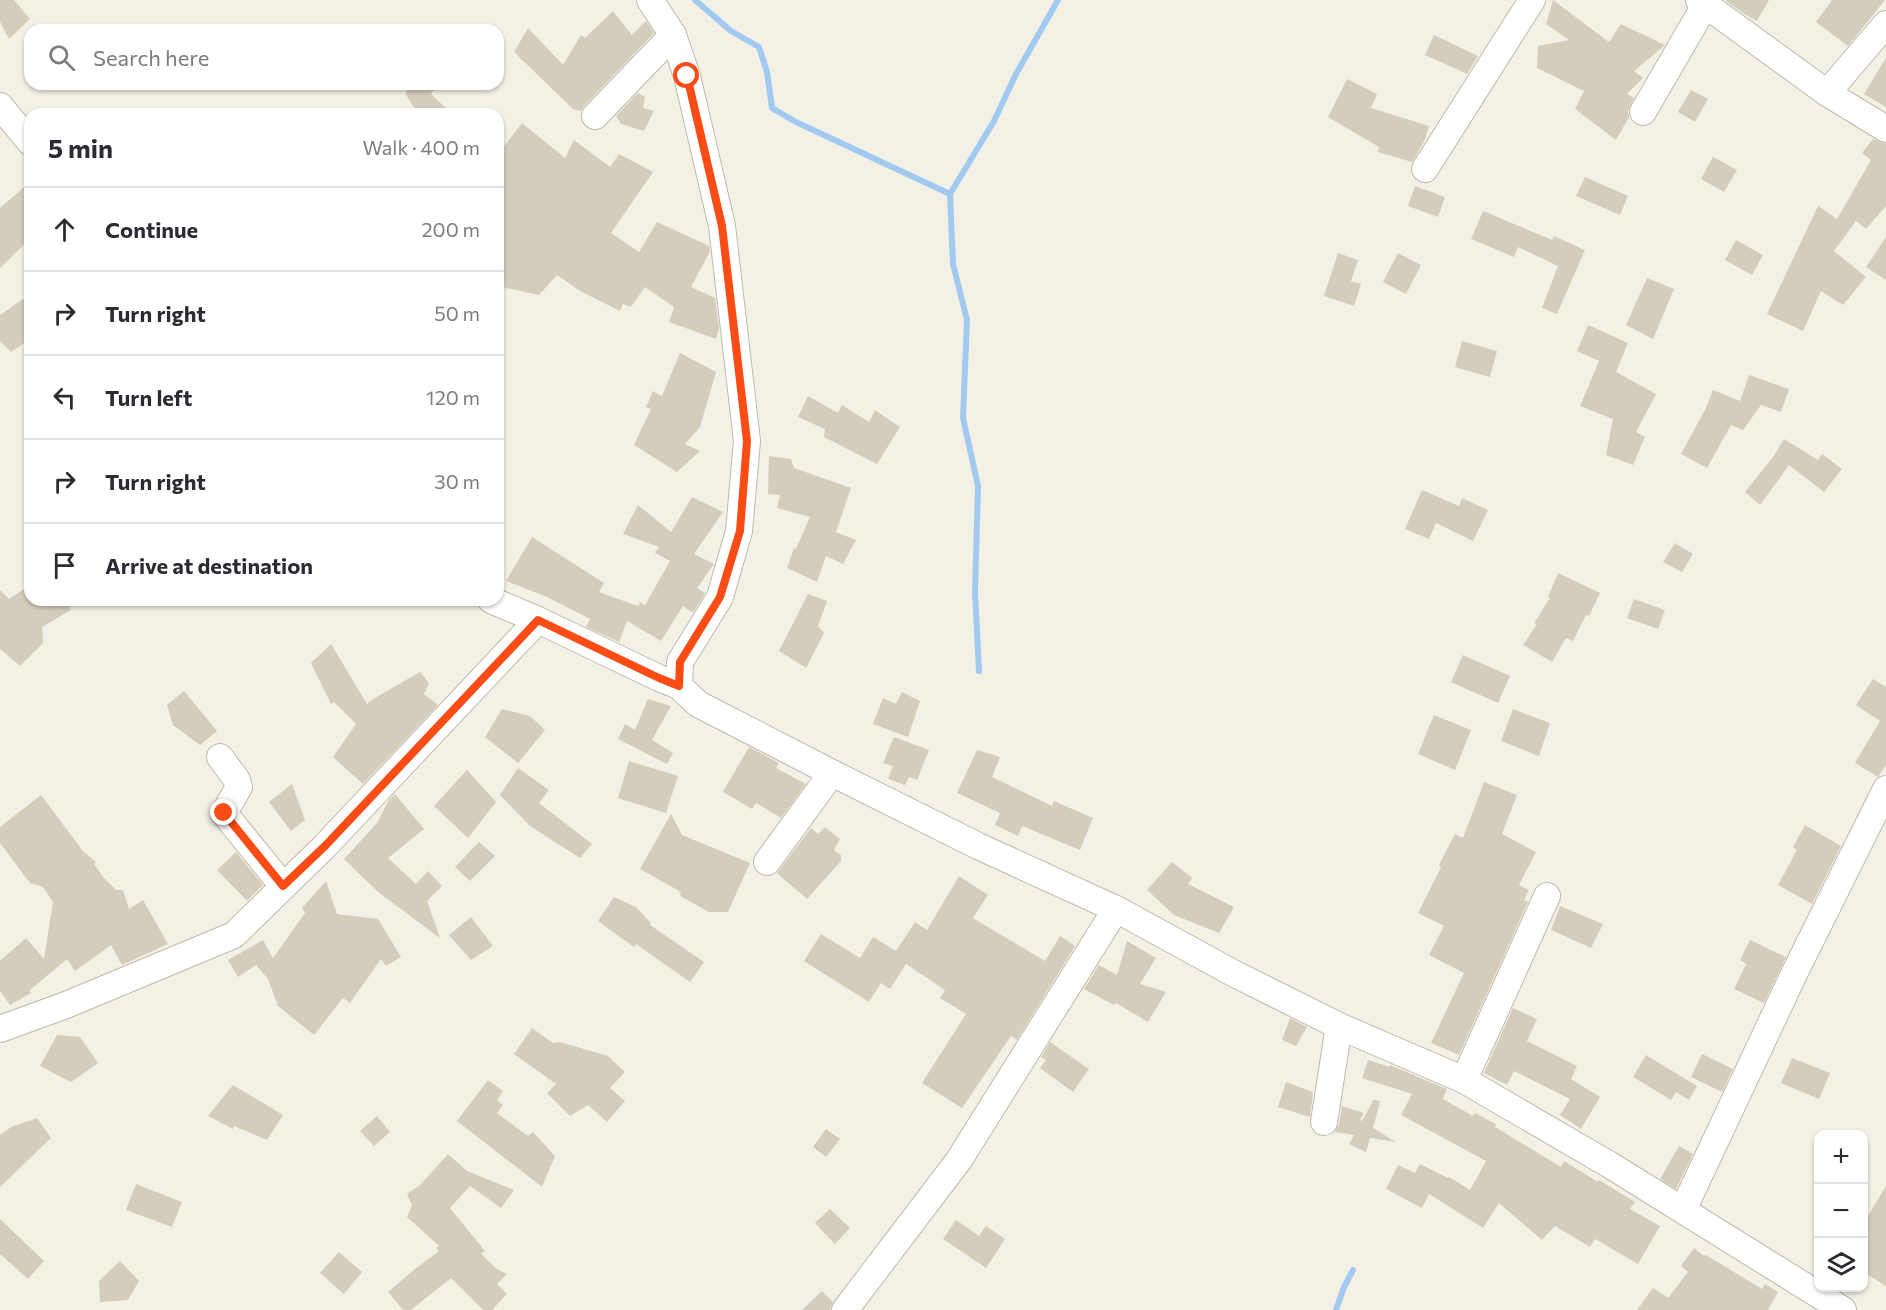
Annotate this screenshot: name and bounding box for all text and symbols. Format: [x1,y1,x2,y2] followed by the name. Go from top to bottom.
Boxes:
[24,24,504,90] search box
[45,41,78,74] icon: search
[93,44,209,71] text: Search here
[673,62,699,88] route start
[48,132,113,163] text: 5 min
[363,135,480,159] text: Walk · 400 m
[48,213,81,246] icon: ahead
[105,216,198,243] text: Continue
[422,217,480,241] text: 200 m
[48,297,81,330] icon: right
[105,300,206,327] text: Turn right
[434,301,480,325] text: 50 m
[48,381,81,414] icon: left
[105,384,192,411] text: Turn left
[426,385,480,409] text: 120 m
[48,465,81,498] icon: right
[105,468,206,495] text: Turn right
[434,469,480,493] text: 30 m
[48,549,81,582] icon: arrive
[105,552,313,579] text: Arrive at destination
[210,799,236,825] route end
[1814,1130,1868,1292] map controls
[1814,1130,1868,1184] button: +
[1814,1184,1868,1238] button: −
[1814,1238,1868,1292] button: layers

